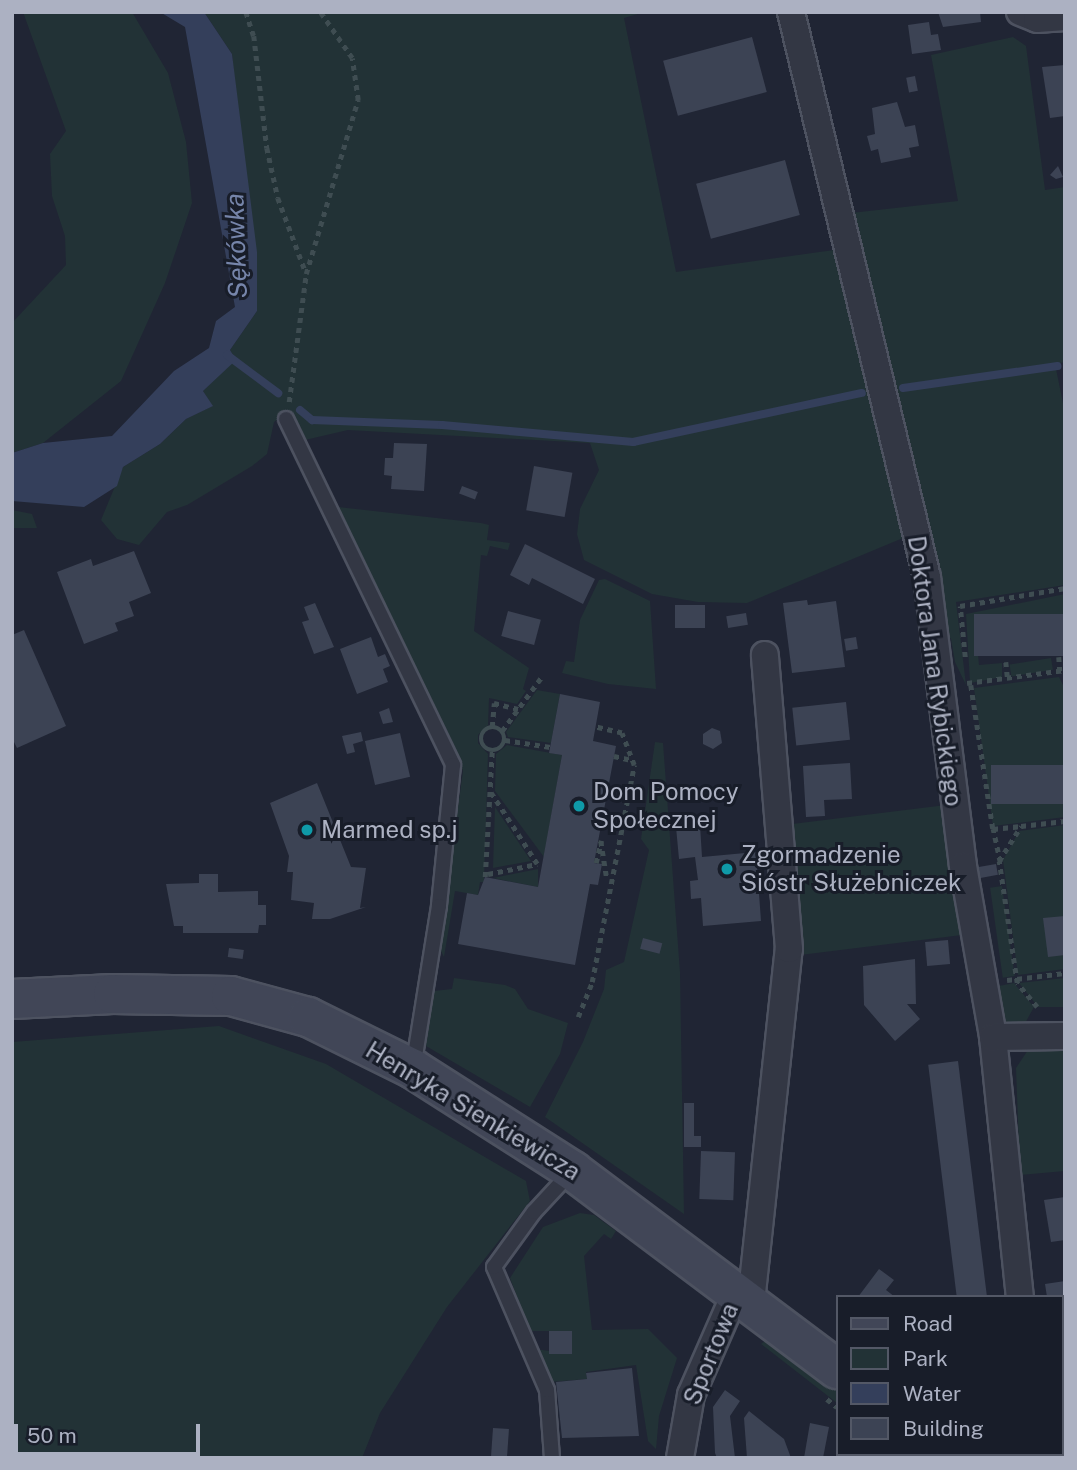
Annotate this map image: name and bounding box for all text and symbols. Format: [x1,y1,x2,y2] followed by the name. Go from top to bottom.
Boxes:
[219,193,253,299] water label: Sękówka
[902,534,968,808] street label: Doktora Jana Rybickiego
[593,778,739,834] place label: Dom Pomocy Społecznej
[571,798,587,814] marker: Dom Pomocy Społecznej
[321,816,457,844] place label: Marmed sp.j
[299,822,315,838] marker: Marmed sp.j
[741,841,961,897] place label: Zgormadzenie Sióstr Służebniczek
[719,861,735,877] marker: Zgormadzenie Sióstr Służebniczek
[361,1036,585,1186] street label: Henryka Sienkiewicza
[836,1295,1063,1456] legend
[678,1299,744,1409] street label: Sportowa
[903,1311,953,1336] text: Road
[903,1346,948,1371] text: Park
[903,1381,961,1406] text: Water
[18,1410,203,1454] scale bar
[903,1416,984,1441] text: Building
[27,1423,77,1448] text: 50 m

